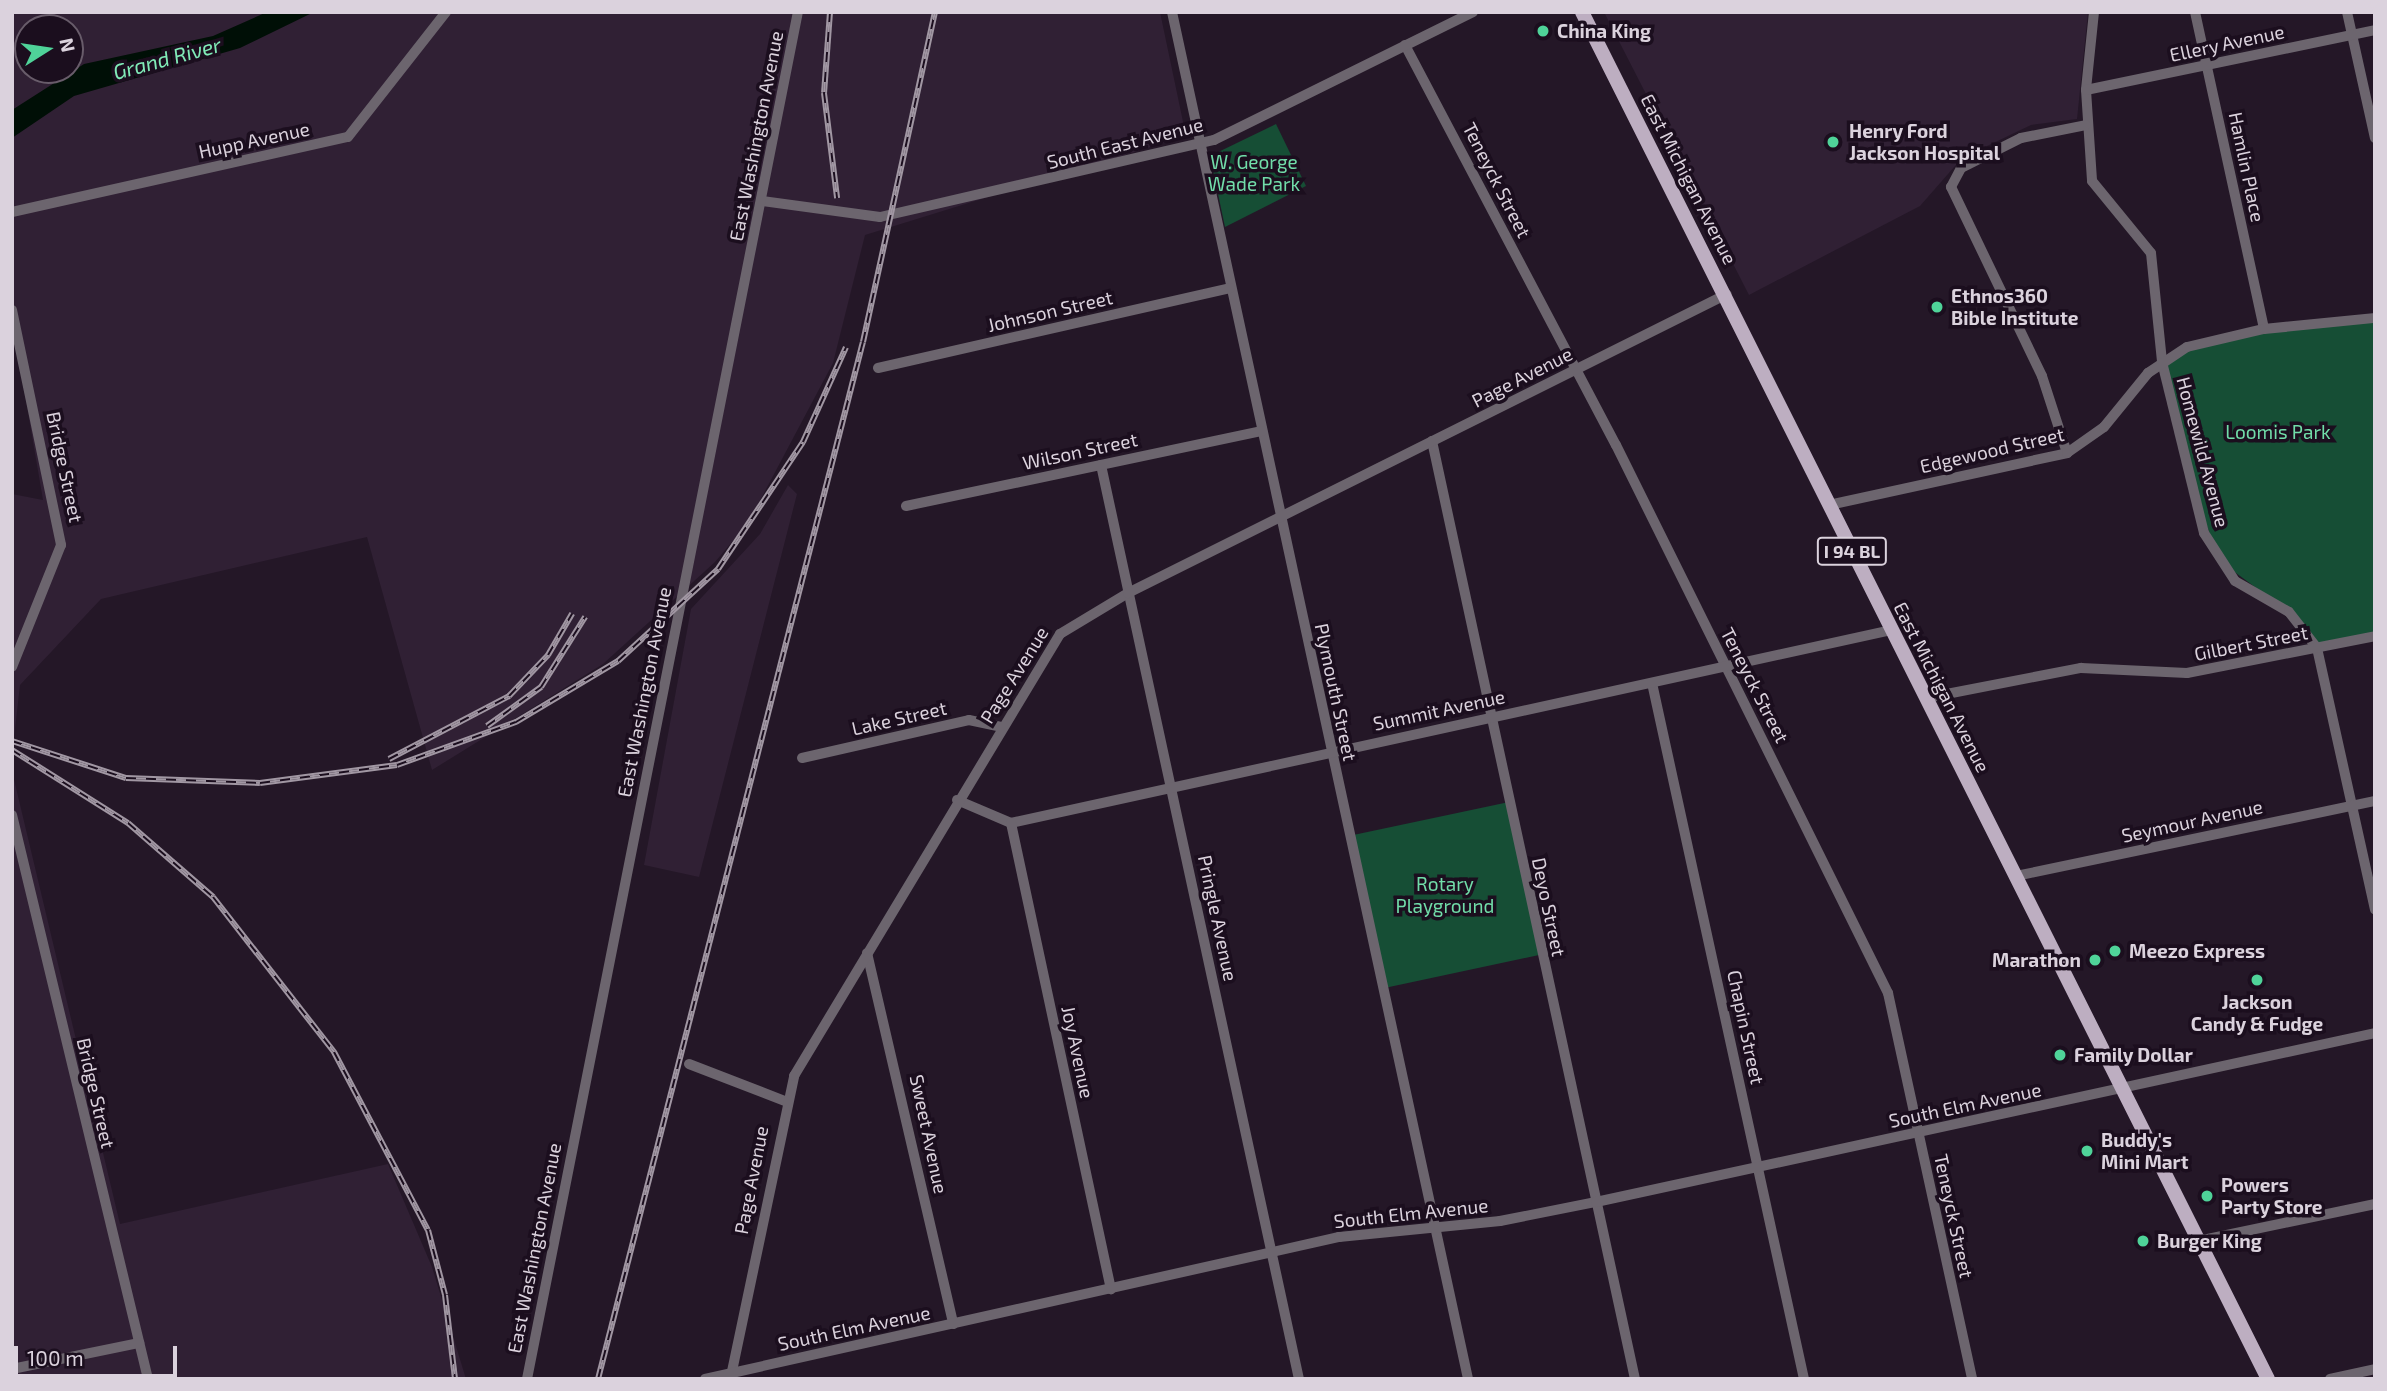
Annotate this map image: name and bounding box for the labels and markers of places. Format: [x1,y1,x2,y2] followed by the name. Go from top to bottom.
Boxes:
[1557,20,1651,42] place label: China King
[1535,23,1551,39] marker: China King
[1849,120,2000,164] place label: Henry Ford Jackson Hospital
[1823,132,1843,152] marker: Henry Ford Jackson Hospital
[1951,285,2078,329] place label: Ethnos360 Bible Institute
[1929,299,1945,315] marker: Ethnos360 Bible Institute
[2129,940,2265,962] place label: Meezo Express
[2107,943,2123,959] marker: Meezo Express
[1992,949,2081,971] place label: Marathon
[2087,952,2103,968] marker: Marathon
[2249,972,2265,988] marker: Jackson Candy & Fudge
[2191,991,2323,1035] place label: Jackson Candy & Fudge
[2074,1044,2193,1066] place label: Family Dollar
[2052,1047,2068,1063] marker: Family Dollar
[2101,1129,2189,1173] place label: Buddy's Mini Mart
[2079,1143,2095,1159] marker: Buddy's Mini Mart
[2221,1174,2323,1218] place label: Powers Party Store
[2199,1188,2215,1204] marker: Powers Party Store
[2157,1230,2262,1252] place label: Burger King
[2135,1233,2151,1249] marker: Burger King

